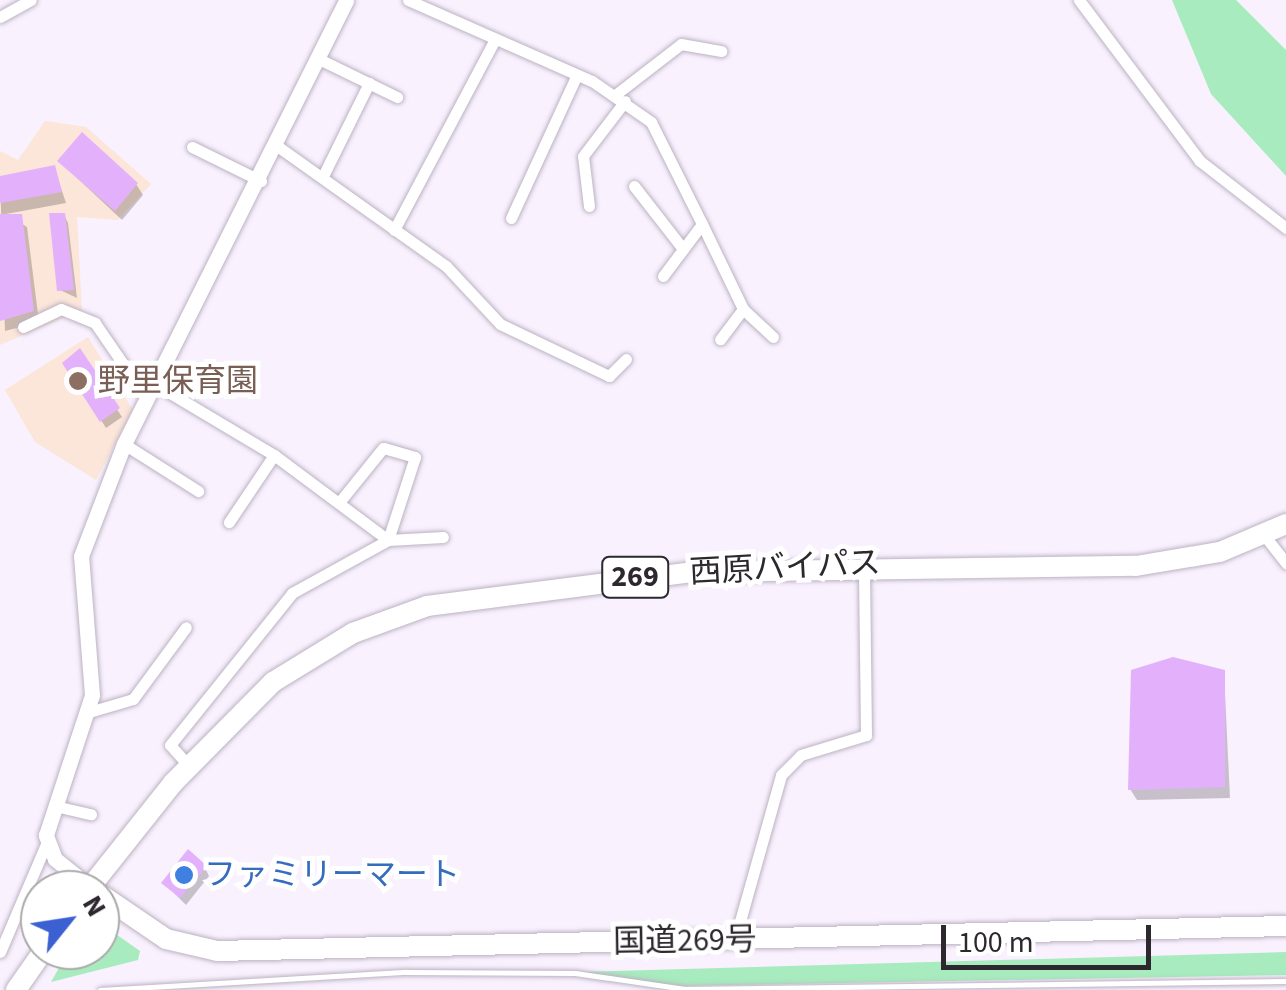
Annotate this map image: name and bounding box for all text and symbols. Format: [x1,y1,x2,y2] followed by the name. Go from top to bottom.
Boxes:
[98,362,258,400] place label: 野里保育園
[67,370,89,392] marker: 野里保育園
[688,544,882,592] street label: 西原バイパス
[600,552,670,602] road number: 269
[204,856,460,894] place label: ファミリーマート
[173,864,195,886] marker: ファミリーマート
[20,870,120,970] north arrow
[72,888,116,924] text: N
[946,905,1156,967] scale bar
[613,921,757,961] street label: 国道269号
[958,921,1034,964] text: 100 m

